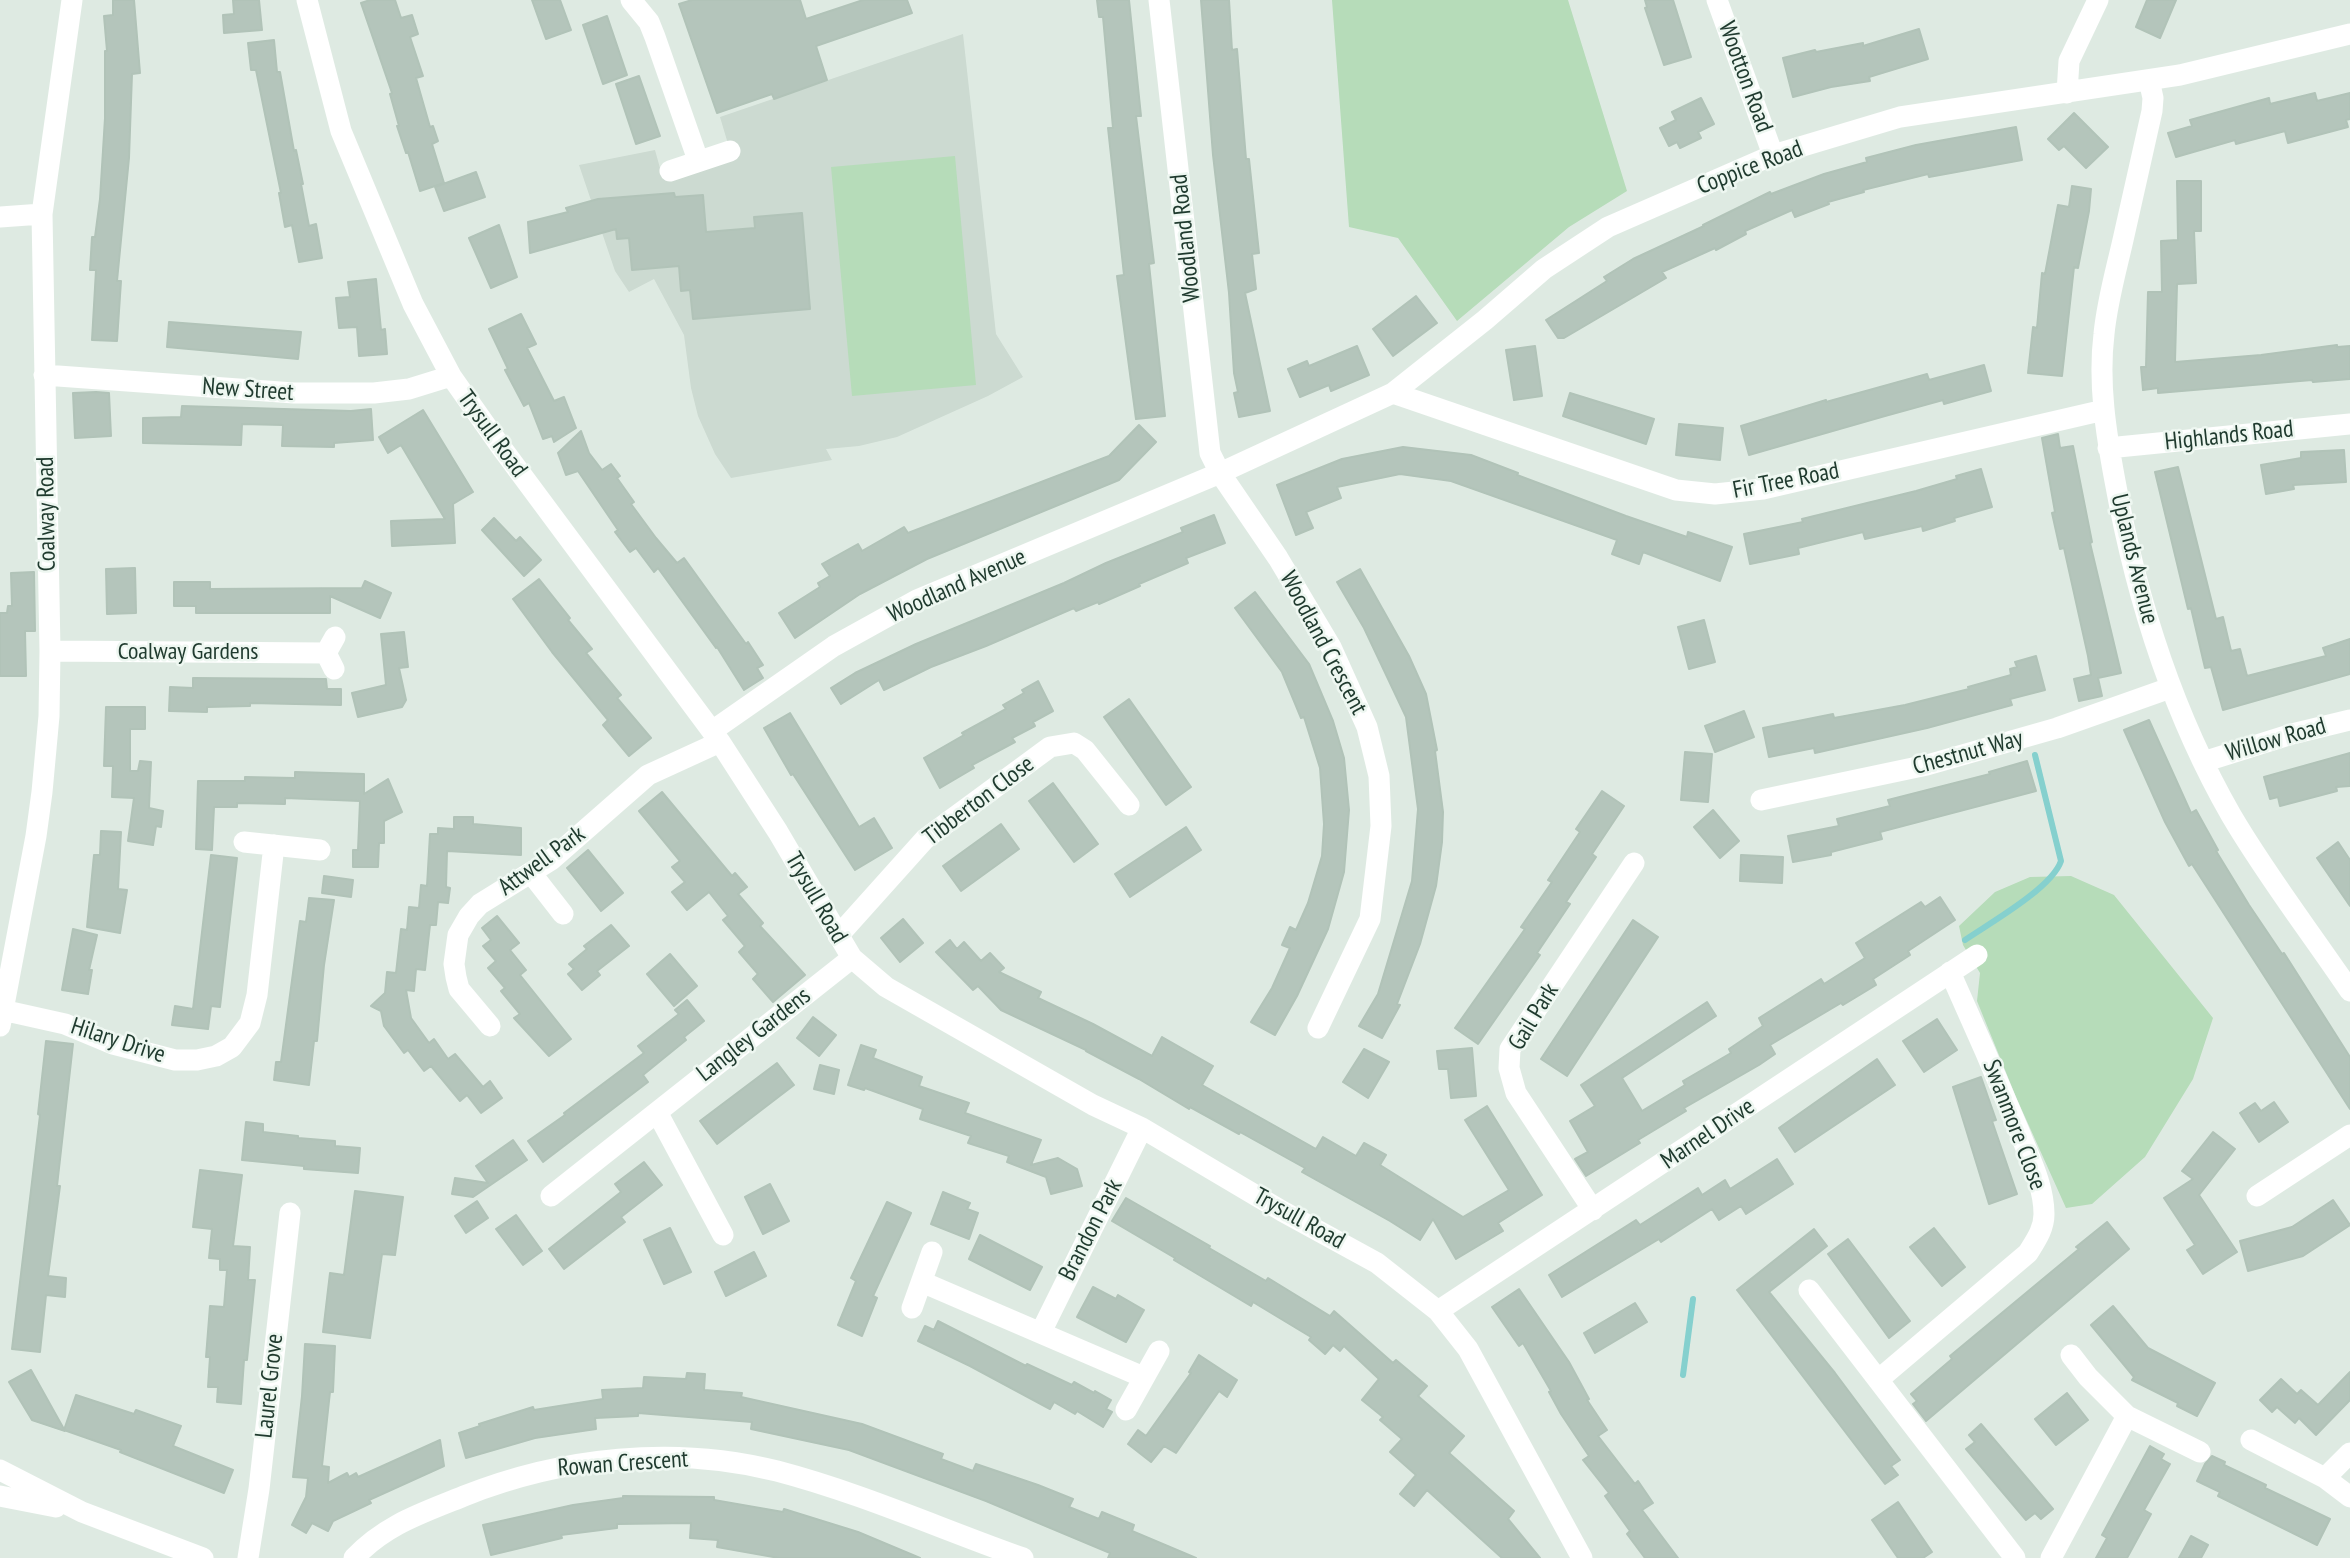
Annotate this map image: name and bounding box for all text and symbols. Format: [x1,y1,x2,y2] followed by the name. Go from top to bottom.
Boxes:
[1712,18,1778,136] street label: Wootton Road
[1693,135,1807,201] street label: Coppice Road
[1165,173,1207,303] street label: Woodland Road
[201,372,295,408] street label: New Street
[451,385,533,483] street label: Trysull Road
[2163,415,2295,457] street label: Highlands Road
[32,456,62,572] street label: Coalway Road
[1730,457,1842,505] street label: Fir Tree Road
[2104,491,2164,627] street label: Uplands Avenue
[883,543,1031,629] street label: Woodland Avenue
[1273,566,1373,720] street label: Woodland Crescent
[118,638,258,666] street label: Coalway Gardens
[2223,712,2329,768] street label: Willow Road
[1910,724,2026,782] street label: Chestnut Way
[918,750,1040,852] street label: Tibberton Close
[493,820,591,902] street label: Attwell Park
[779,847,853,949] street label: Trysull Road
[1503,978,1565,1056] street label: Gail Park
[691,982,817,1088] street label: Langley Gardens
[67,1012,169,1070] street label: Hilary Drive
[1976,1056,2052,1194] street label: Swanmore Close
[1656,1092,1760,1176] street label: Marnel Drive
[1053,1174,1129,1286] street label: Brandon Park
[1248,1182,1350,1256] street label: Trysull Road
[250,1333,290,1439] street label: Laurel Grove
[557,1445,689,1483] street label: Rowan Crescent

